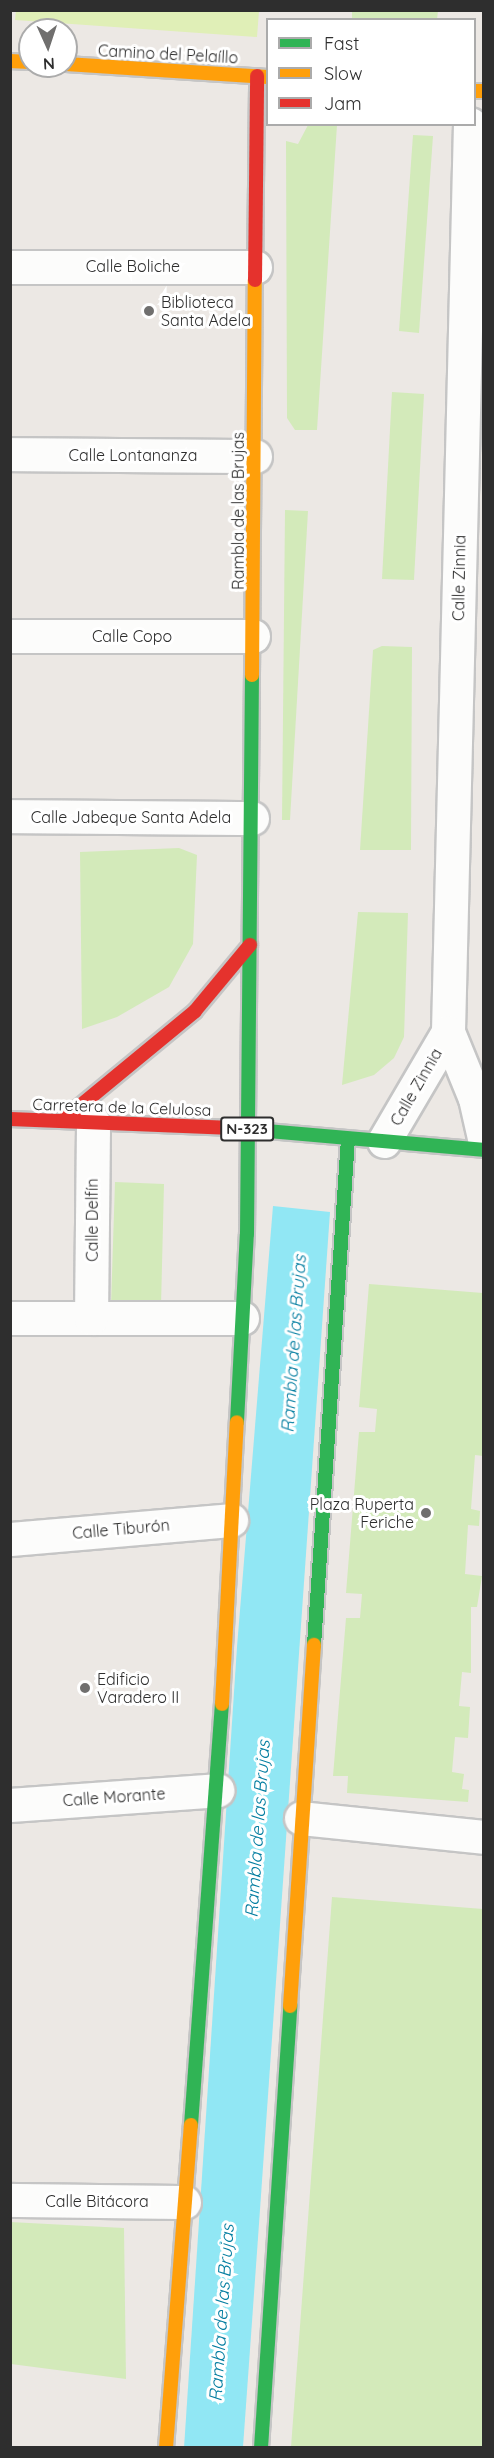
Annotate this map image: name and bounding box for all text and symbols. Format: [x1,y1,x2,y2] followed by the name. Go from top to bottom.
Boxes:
[18,18,78,78] north arrow
[266,18,476,126] legend
[324,32,359,55] text: Fast
[97,41,239,67] street label: Camino del Pelaíllo
[42,54,55,74] text: N
[324,62,362,85] text: Slow
[324,92,362,115] text: Jam
[86,256,180,276] street label: Calle Boliche
[161,292,251,330] place label: Biblioteca Santa Adela
[142,304,156,318] marker: Biblioteca Santa Adela
[228,432,248,590] street label: Rambla de las Brujas
[69,445,197,465] street label: Calle Lontananza
[449,535,469,621] street label: Calle Zinnia
[92,626,172,646] street label: Calle Copo
[31,807,231,827] street label: Calle Jabeque Santa Adela
[386,1045,446,1129] street label: Calle Zinnia
[32,1094,212,1120] street label: Carretera de la Celulosa
[220,1117,274,1141] road number: N-323
[82,1178,102,1262] street label: Calle Delfín
[277,1255,311,1433] water label: Rambla de las Brujas
[310,1494,414,1532] place label: Plaza Ruperta Feriche
[419,1506,433,1520] marker: Plaza Ruperta Feriche
[71,1515,171,1543] street label: Calle Tiburón
[97,1669,179,1707] place label: Edificio Varadero II
[78,1681,92,1695] marker: Edificio Varadero II
[241,1740,275,1918] water label: Rambla de las Brujas
[62,1784,166,1810] street label: Calle Morante
[45,2191,149,2211] street label: Calle Bitácora
[205,2224,239,2402] water label: Rambla de las Brujas

